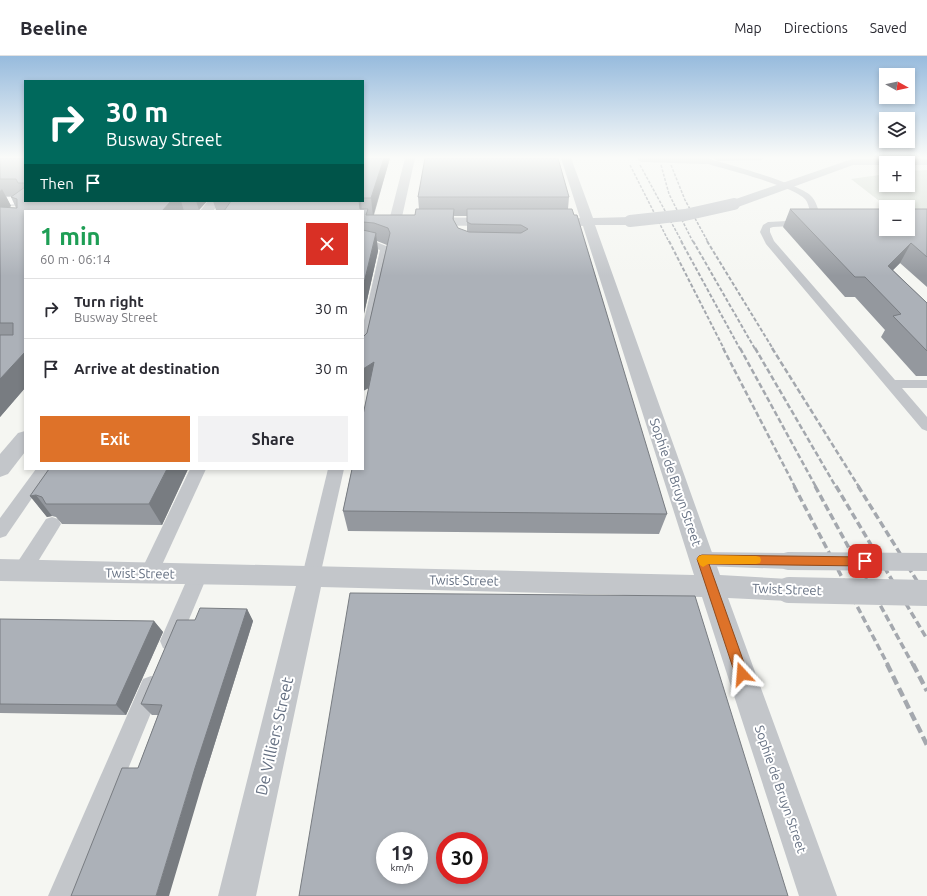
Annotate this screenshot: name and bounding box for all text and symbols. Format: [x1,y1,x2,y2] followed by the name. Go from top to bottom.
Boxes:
[20,17,88,39] text: Beeline
[734,20,762,36] text: Map
[784,20,848,36] text: Directions
[870,20,907,36] text: Saved
[879,68,915,104] north arrow
[879,68,915,236] map controls
[40,96,92,148] icon: right
[106,96,168,127] text: 30 m
[879,112,915,148] button: layers
[106,129,222,149] text: Busway Street
[879,156,915,192] button: +
[82,172,104,194] icon: arrive
[40,175,74,192] text: Then
[879,200,915,236] button: −
[40,223,101,250] text: 1 min
[306,223,348,265] button: close
[40,252,111,266] text: 60 m · 06:14
[74,293,144,310] text: Turn right
[40,298,62,320] icon: right
[315,300,348,317] text: 30 m
[74,310,158,324] text: Busway Street
[40,358,62,380] icon: arrive
[74,360,220,377] text: Arrive at destination
[315,360,348,377] text: 30 m
[40,416,190,462] button: Exit
[198,416,348,462] button: Share
[648,416,704,548] street label: Sophie de Bruyn Street
[848,544,882,578] pin
[854,550,876,572] icon: arrive
[105,565,175,581] street label: Twist Street
[429,572,499,588] street label: Twist Street
[752,581,822,597] street label: Twist Street
[721,653,763,695] position arrow
[252,674,297,797] street label: De Villiers Street
[753,723,809,855] street label: Sophie de Bruyn Street
[436,832,488,884] speed limit sign: 30
[391,841,413,864] text: 19
[390,862,414,873] text: km/h

